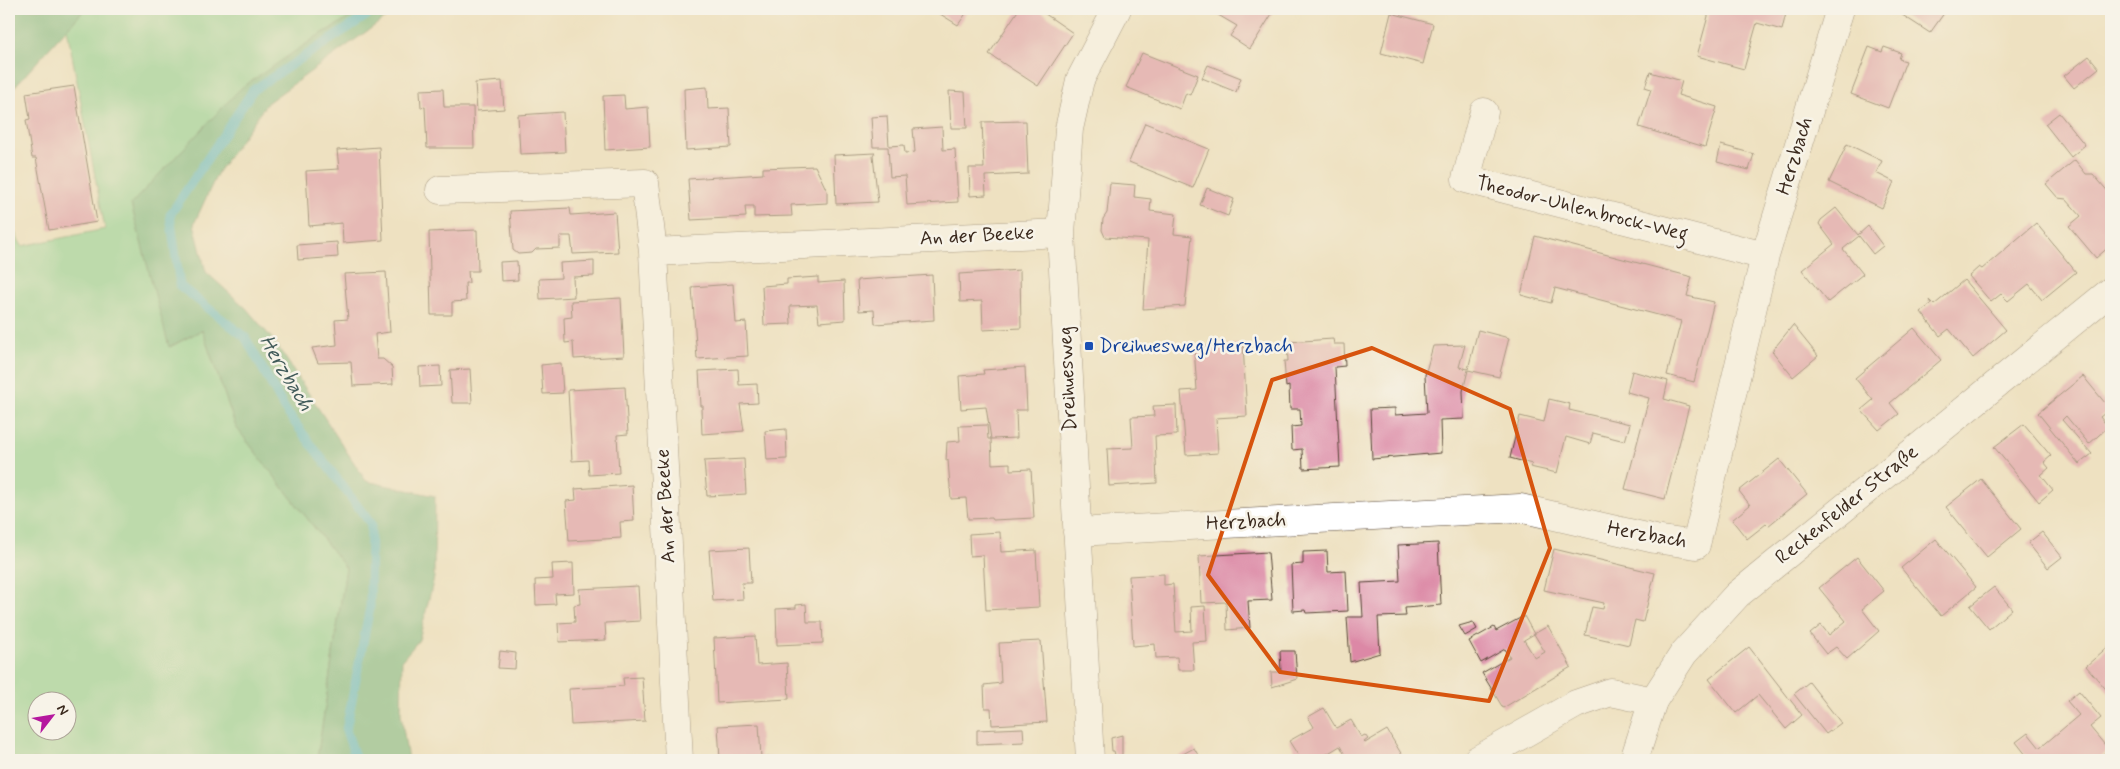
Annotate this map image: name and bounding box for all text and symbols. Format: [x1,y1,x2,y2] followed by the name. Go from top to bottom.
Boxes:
[1770,114,1820,198] street label: Herzbach
[1473,170,1691,250] street label: Theodor-Uhlenbrock-Weg
[919,220,1035,252] street label: An der Beeke
[1052,326,1084,432] street label: Dreihuesweg
[252,330,320,417] water label: Herzbach
[1099,333,1293,360] place label: Dreihuesweg/Herzbach
[1083,340,1095,352] marker: Dreihuesweg/Herzbach
[1770,439,1924,571] street label: Reckenfelder Straße
[650,448,682,564] street label: An der Beeke
[1205,506,1287,538] street label: Herzbach
[1605,515,1689,555] street label: Herzbach
[28,692,78,742] north arrow
[52,701,72,718] text: N

